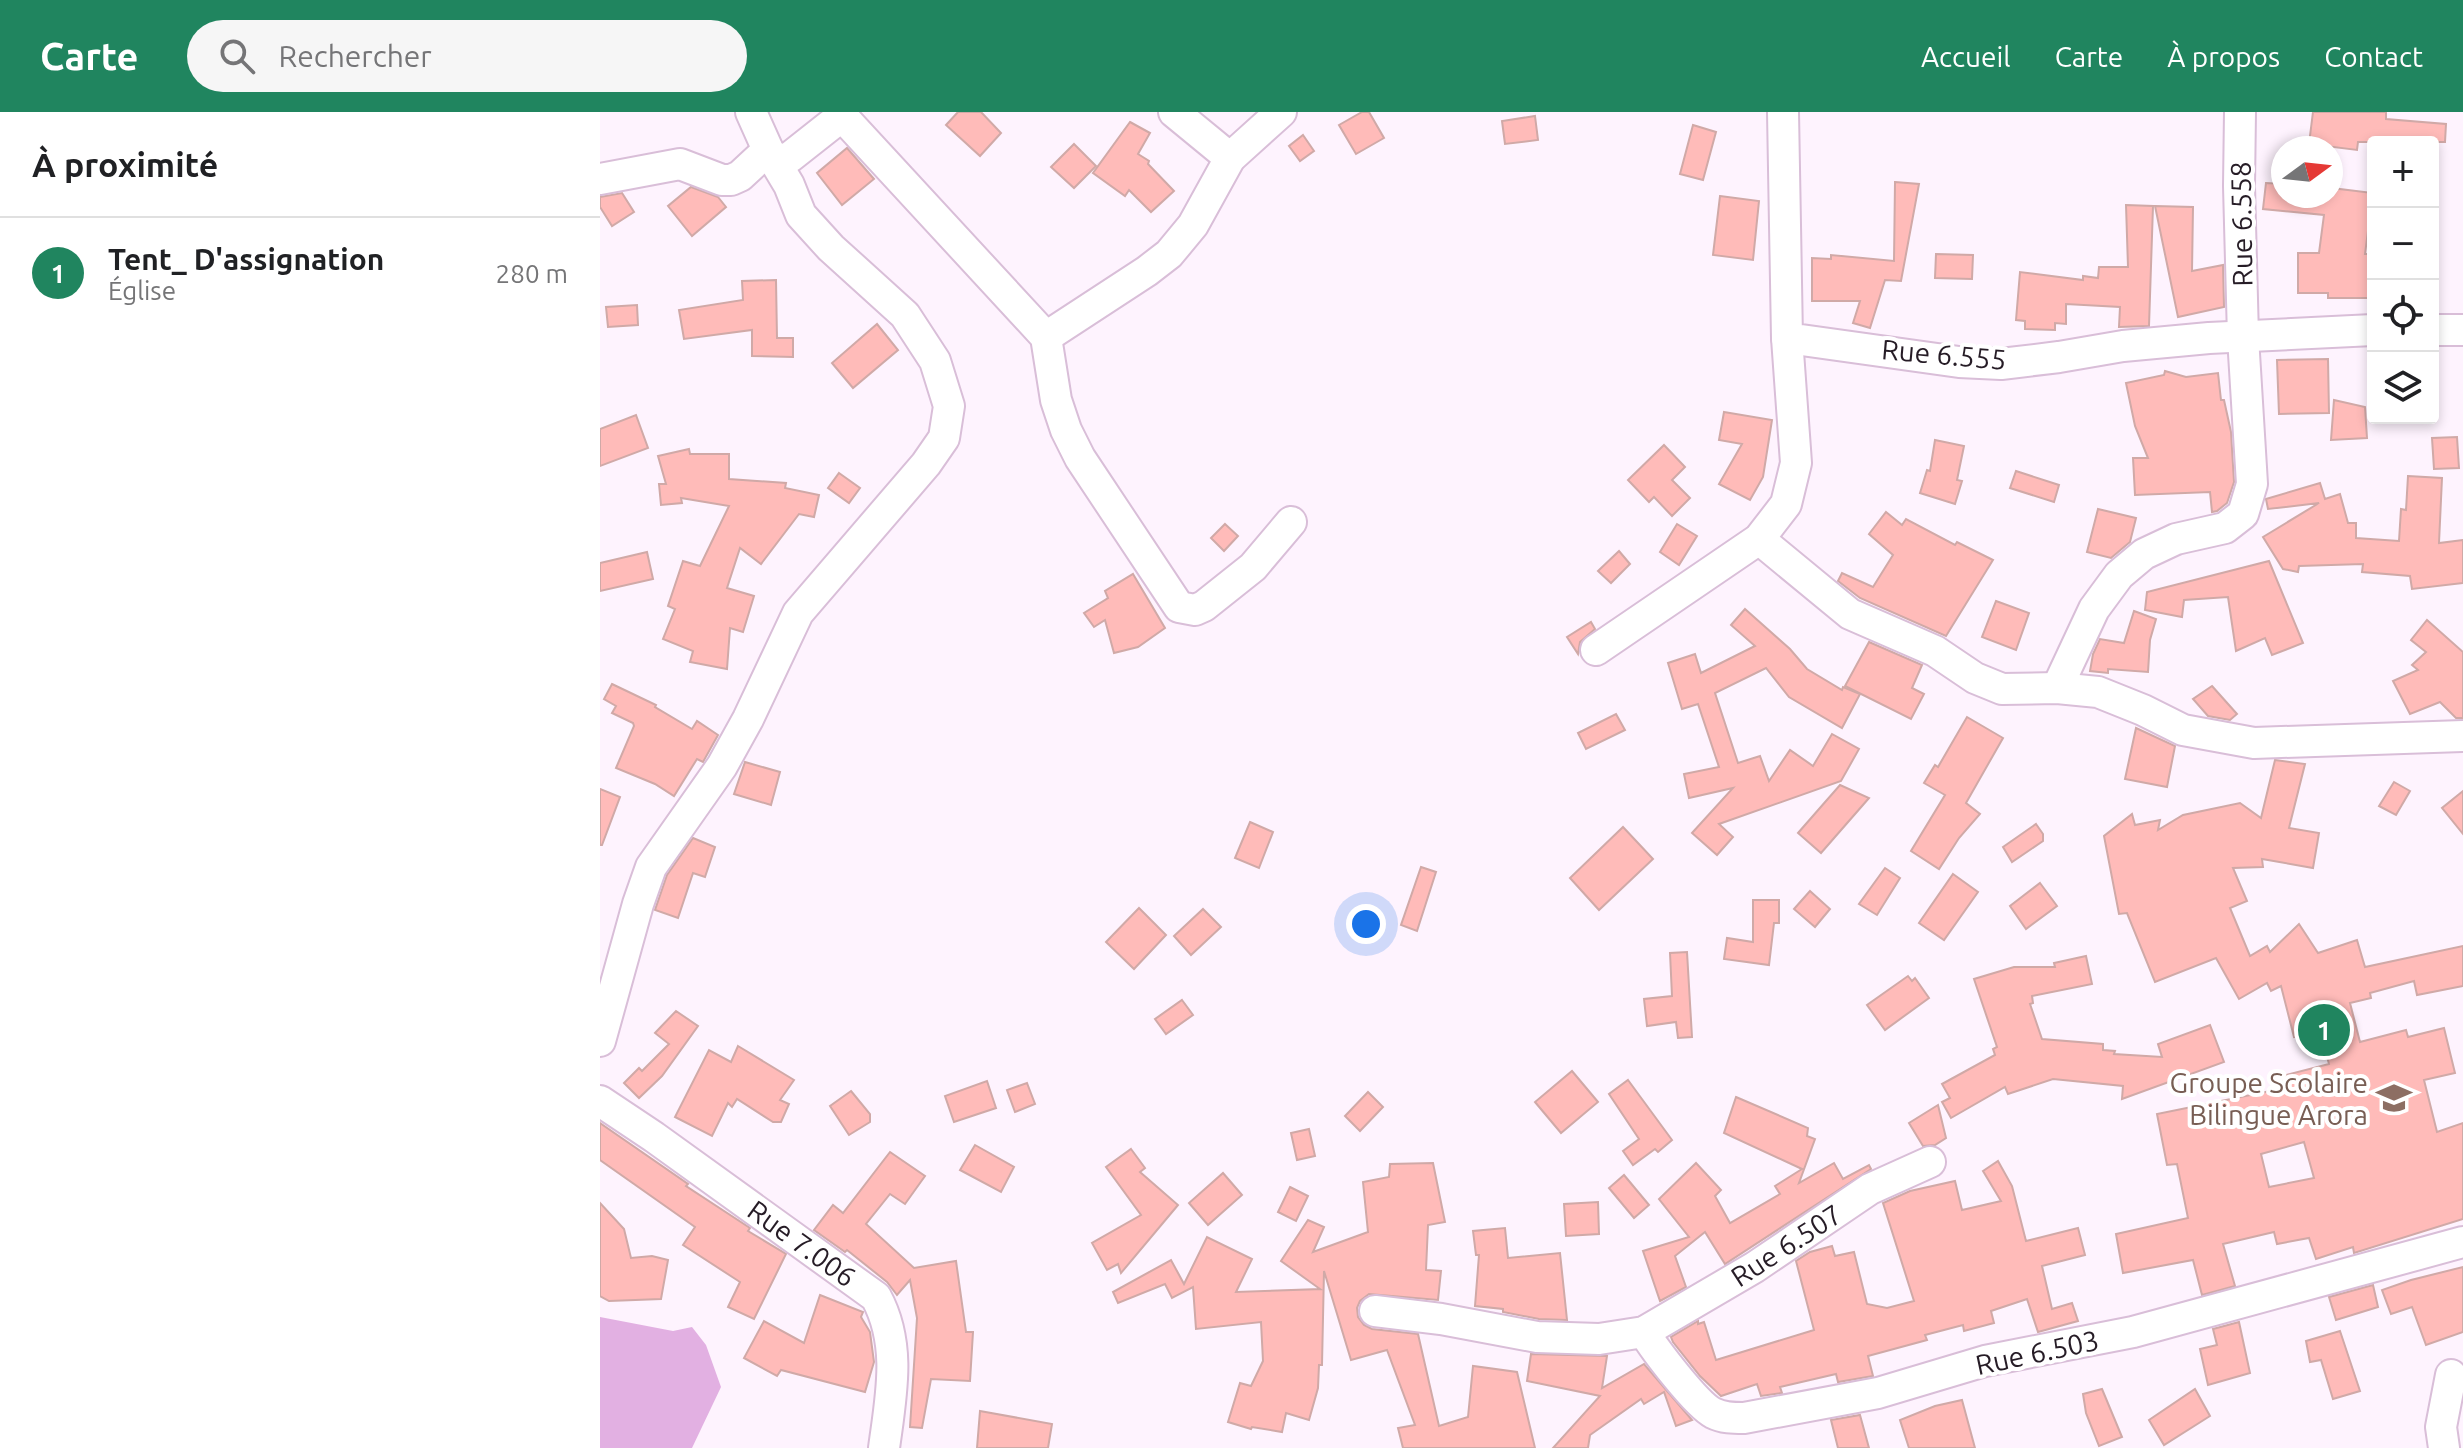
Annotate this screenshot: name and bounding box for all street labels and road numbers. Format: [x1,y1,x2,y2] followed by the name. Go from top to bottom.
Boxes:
[2224,161,2258,287] street label: Rue 6.558
[1880,333,2008,375] street label: Rue 6.555
[742,1194,862,1292] street label: Rue 7.006
[1725,1198,1847,1292] street label: Rue 6.507
[1972,1324,2102,1380] street label: Rue 6.503

